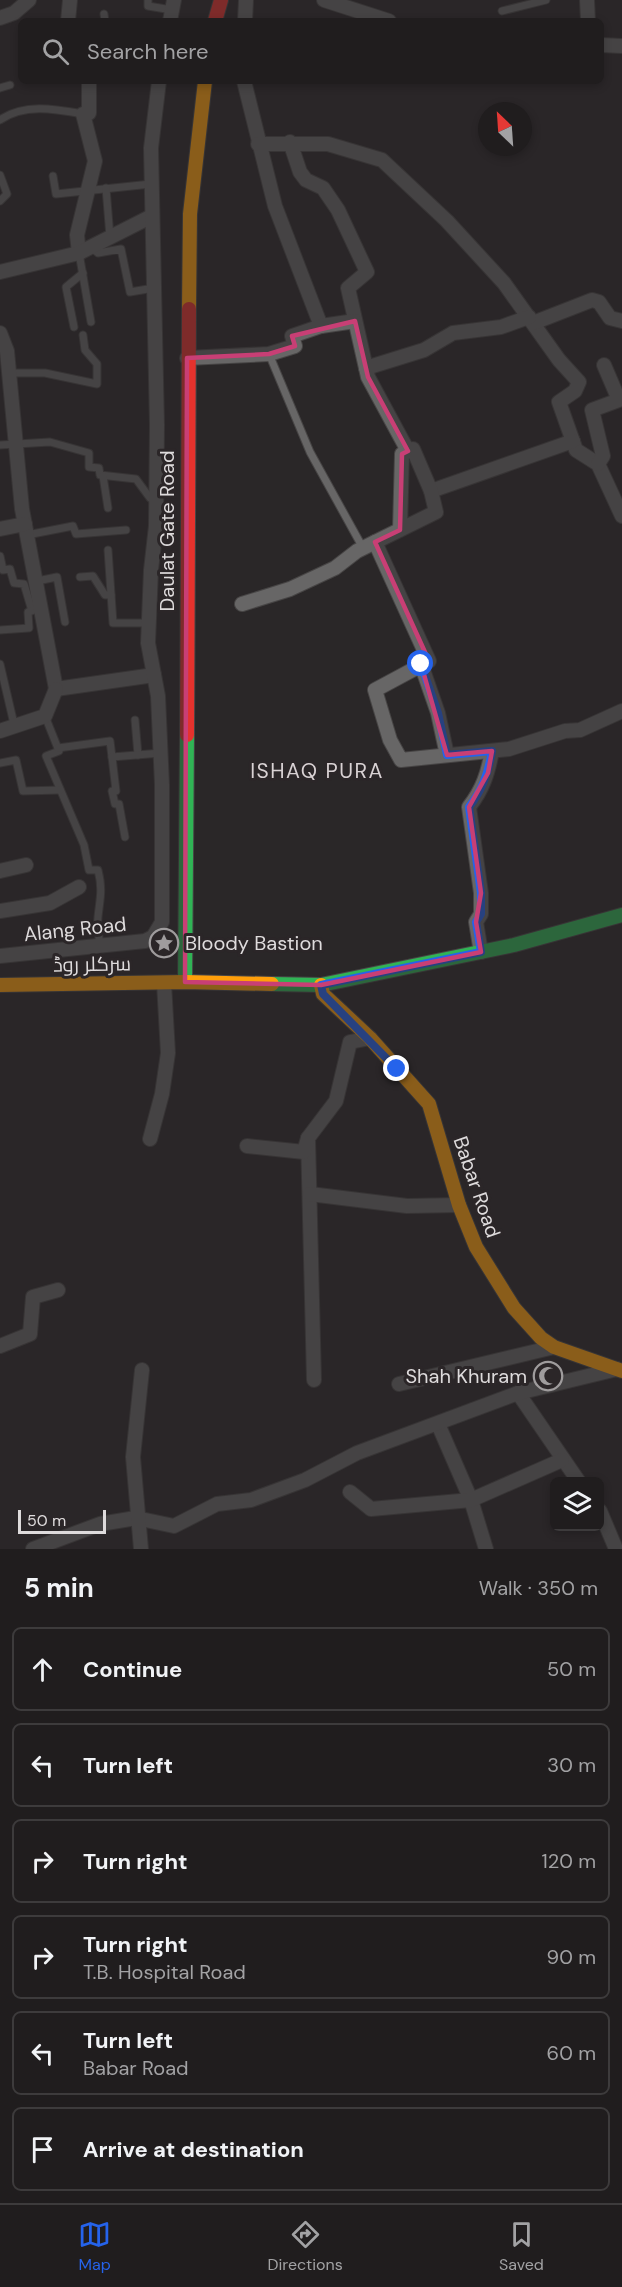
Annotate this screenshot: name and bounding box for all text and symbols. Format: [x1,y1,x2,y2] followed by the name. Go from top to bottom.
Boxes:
[18,18,604,84] search box
[39,35,72,68] icon: search
[87,37,208,66] text: Search here
[478,102,532,156] north arrow
[154,451,180,611] street label: Daulat Gate Road
[407,650,433,676] route start
[250,757,384,785] district label: ISHAQ PURA
[22,911,128,947] street label: Alang Road
[148,927,180,959] place icon: Bloody Bastion
[185,930,323,956] place label: Bloody Bastion
[53,950,131,978] street label: سرکلر روڈ
[383,1055,409,1081] route end
[448,1133,506,1241] street label: Babar Road
[532,1360,564,1392] mosque icon: Shah Khuram
[405,1363,527,1389] place label: Shah Khuram
[550,1477,604,1531] map controls
[550,1477,604,1531] button: layers
[18,1507,106,1534] scale bar
[27,1510,66,1531] text: 50 m
[24,1571,94,1605] text: 5 min
[479,1575,598,1601] text: Walk · 350 m
[26,1653,59,1686] icon: ahead
[83,1655,182,1684] text: Continue
[547,1656,596,1682] text: 50 m
[26,1749,59,1782] icon: left
[83,1751,173,1780] text: Turn left
[547,1752,596,1778] text: 30 m
[26,1845,59,1878] icon: right
[83,1847,188,1876] text: Turn right
[542,1848,596,1874] text: 120 m
[83,1930,188,1959] text: Turn right
[26,1941,59,1974] icon: right
[547,1944,596,1970] text: 90 m
[83,1959,246,1985] text: T.B. Hospital Road
[83,2026,173,2055] text: Turn left
[26,2037,59,2070] icon: left
[547,2040,596,2066] text: 60 m
[83,2055,189,2081] text: Babar Road
[26,2133,59,2166] icon: arrive
[83,2135,304,2164] text: Arrive at destination
[78,2218,111,2275] tab: Map
[267,2218,343,2275] tab: Directions
[499,2218,544,2275] tab: Saved

